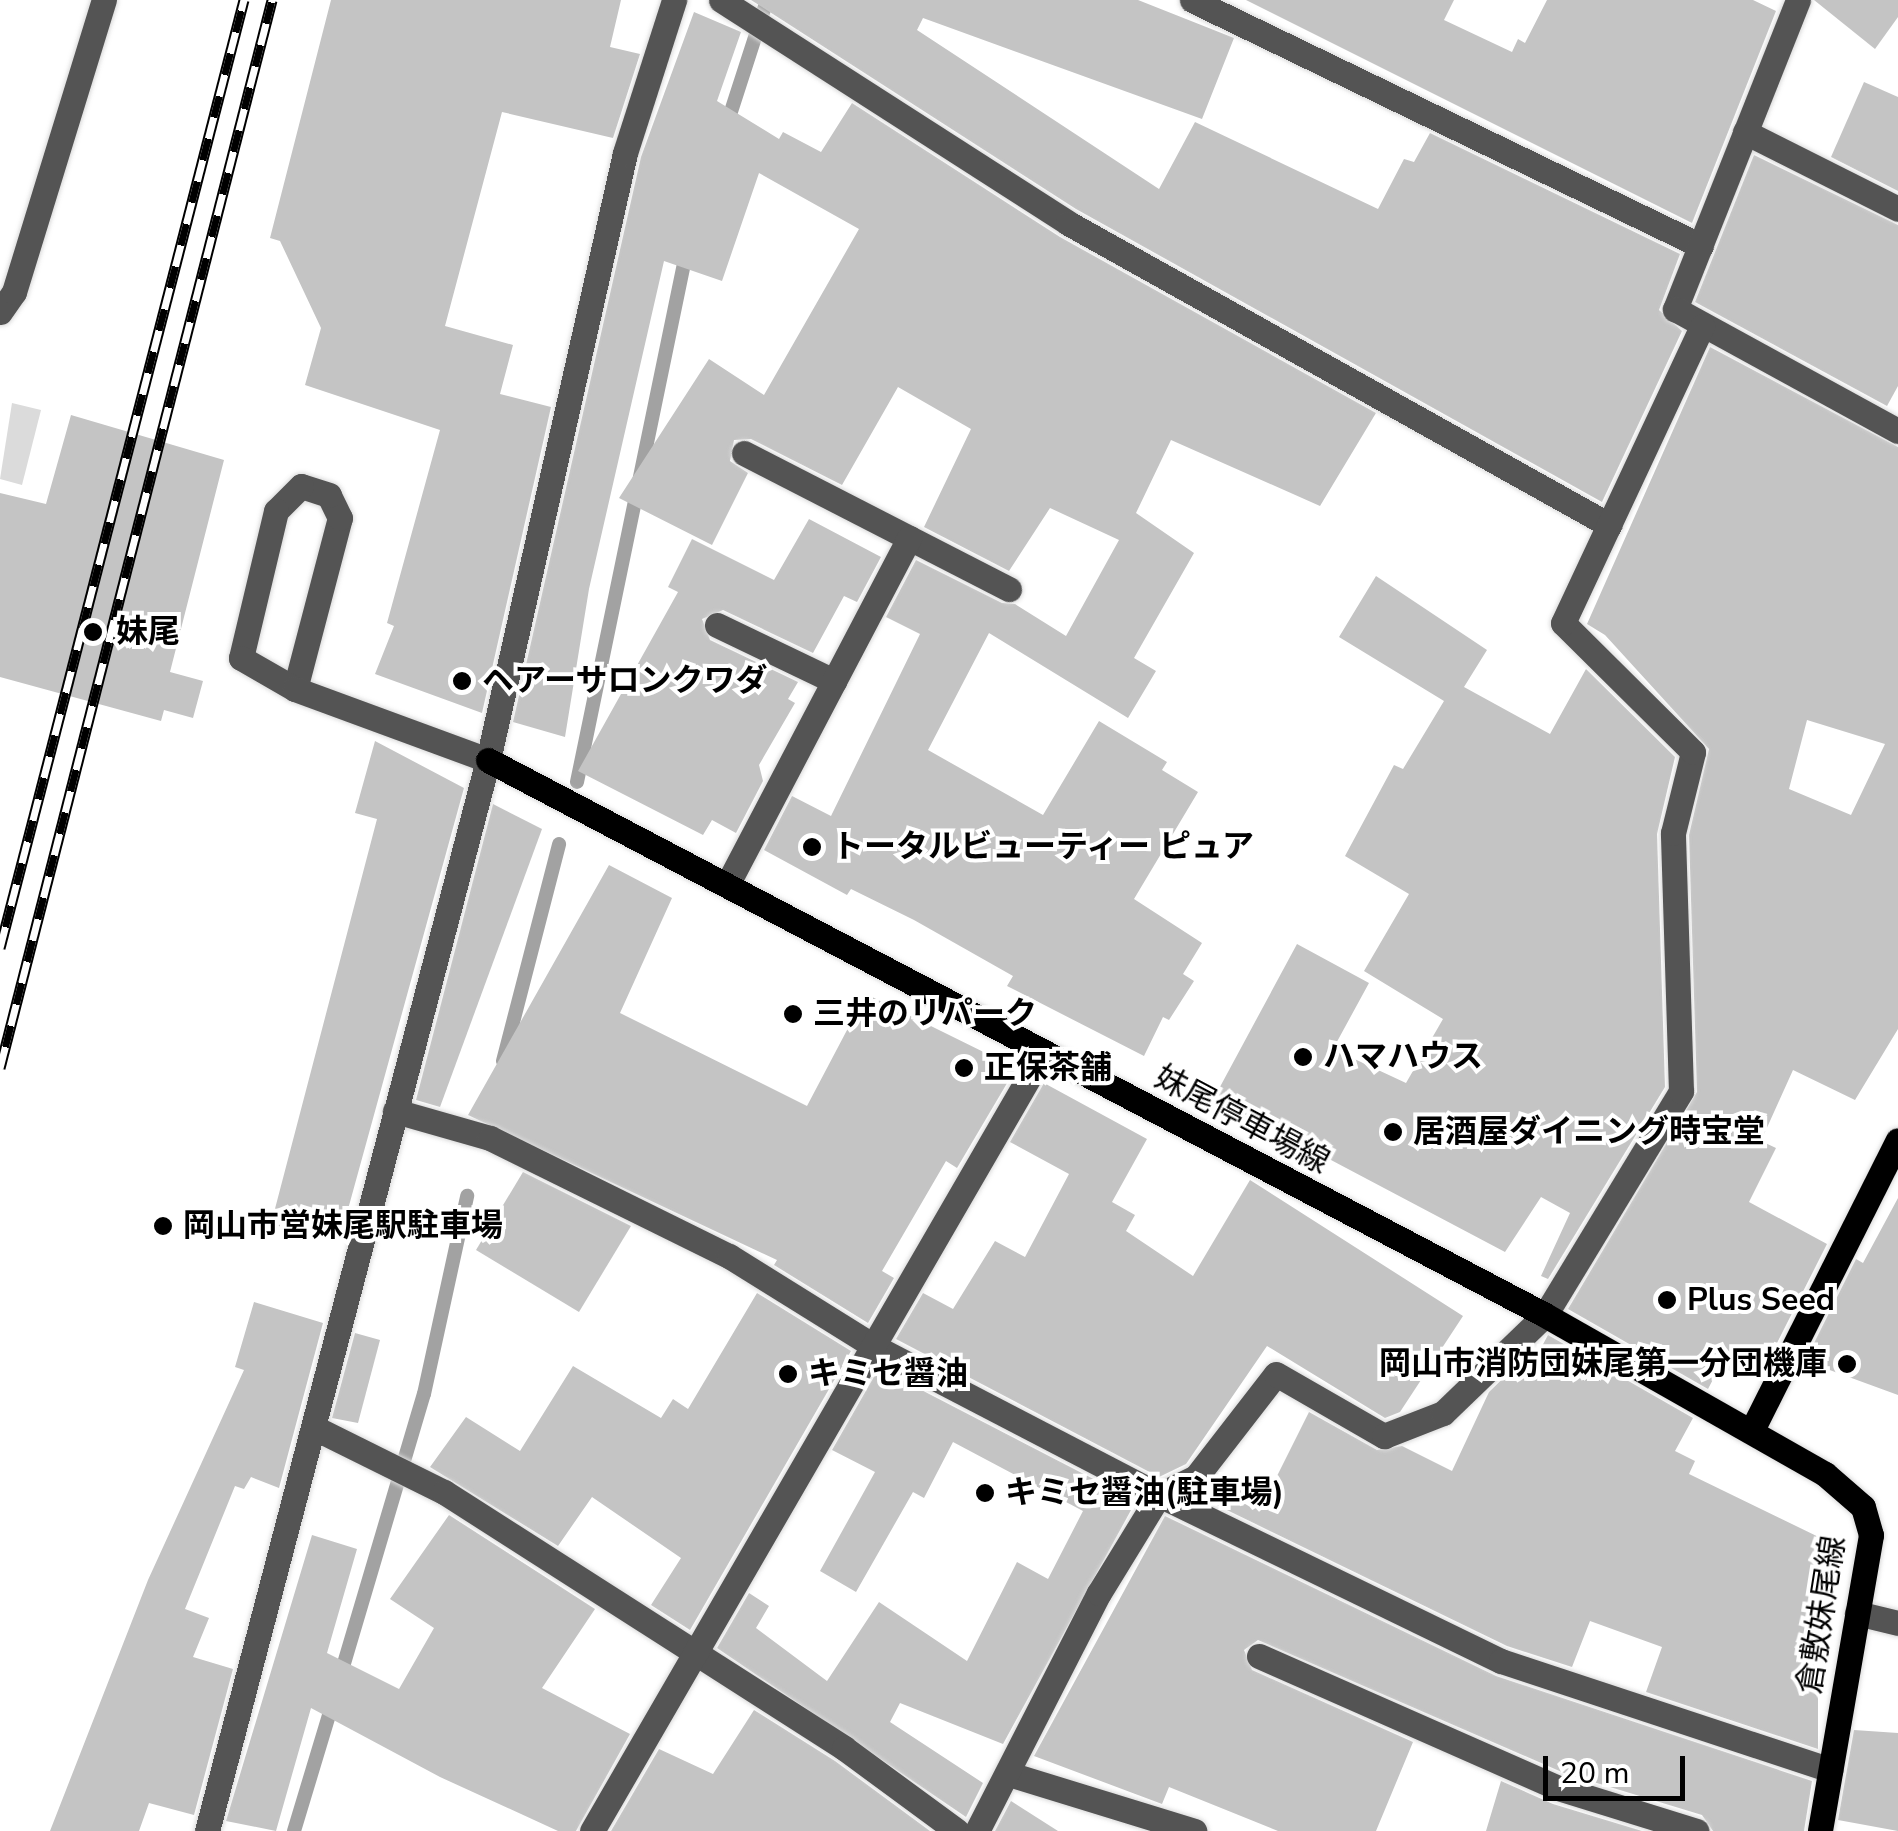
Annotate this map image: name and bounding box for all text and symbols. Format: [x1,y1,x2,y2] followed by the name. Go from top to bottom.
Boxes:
[116,613,180,651] place label: 妹尾
[80,619,106,645] marker: 妹尾
[482,662,768,700] place label: ヘアーサロンクワダ
[451,670,473,692] marker: ヘアーサロンクワダ
[832,828,1257,866] place label: トータルビューティー ピュア
[801,836,823,858] marker: トータルビューティー ピュア
[813,995,1037,1033] place label: 三井のリパーク
[782,1003,804,1025] marker: 三井のリパーク
[1323,1038,1483,1076] place label: ハマハウス
[1292,1046,1314,1068] marker: ハマハウス
[984,1049,1112,1087] place label: 正保茶舗
[953,1057,975,1079] marker: 正保茶舗
[1148,1058,1336,1182] street label: 妹尾停車場線
[1413,1113,1765,1151] place label: 居酒屋ダイニング時宝堂
[1382,1121,1404,1143] marker: 居酒屋ダイニング時宝堂
[183,1207,503,1245] place label: 岡山市営妹尾駅駐車場
[152,1215,174,1237] marker: 岡山市営妹尾駅駐車場
[1687,1281,1835,1319] place label: Plus Seed
[1656,1289,1678,1311] marker: Plus Seed
[1379,1345,1827,1383] place label: 岡山市消防団妹尾第一分団機庫
[1836,1353,1858,1375] marker: 岡山市消防団妹尾第一分団機庫
[808,1355,968,1393] place label: キミセ醤油
[777,1363,799,1385] marker: キミセ醤油
[1005,1474,1284,1512] place label: キミセ醤油(駐車場)
[974,1482,996,1504] marker: キミセ醤油(駐車場)
[1791,1533,1853,1697] street label: 倉敷妹尾線
[1548,1736,1690,1798] scale bar
[1560,1753,1629,1794] text: 20 m

